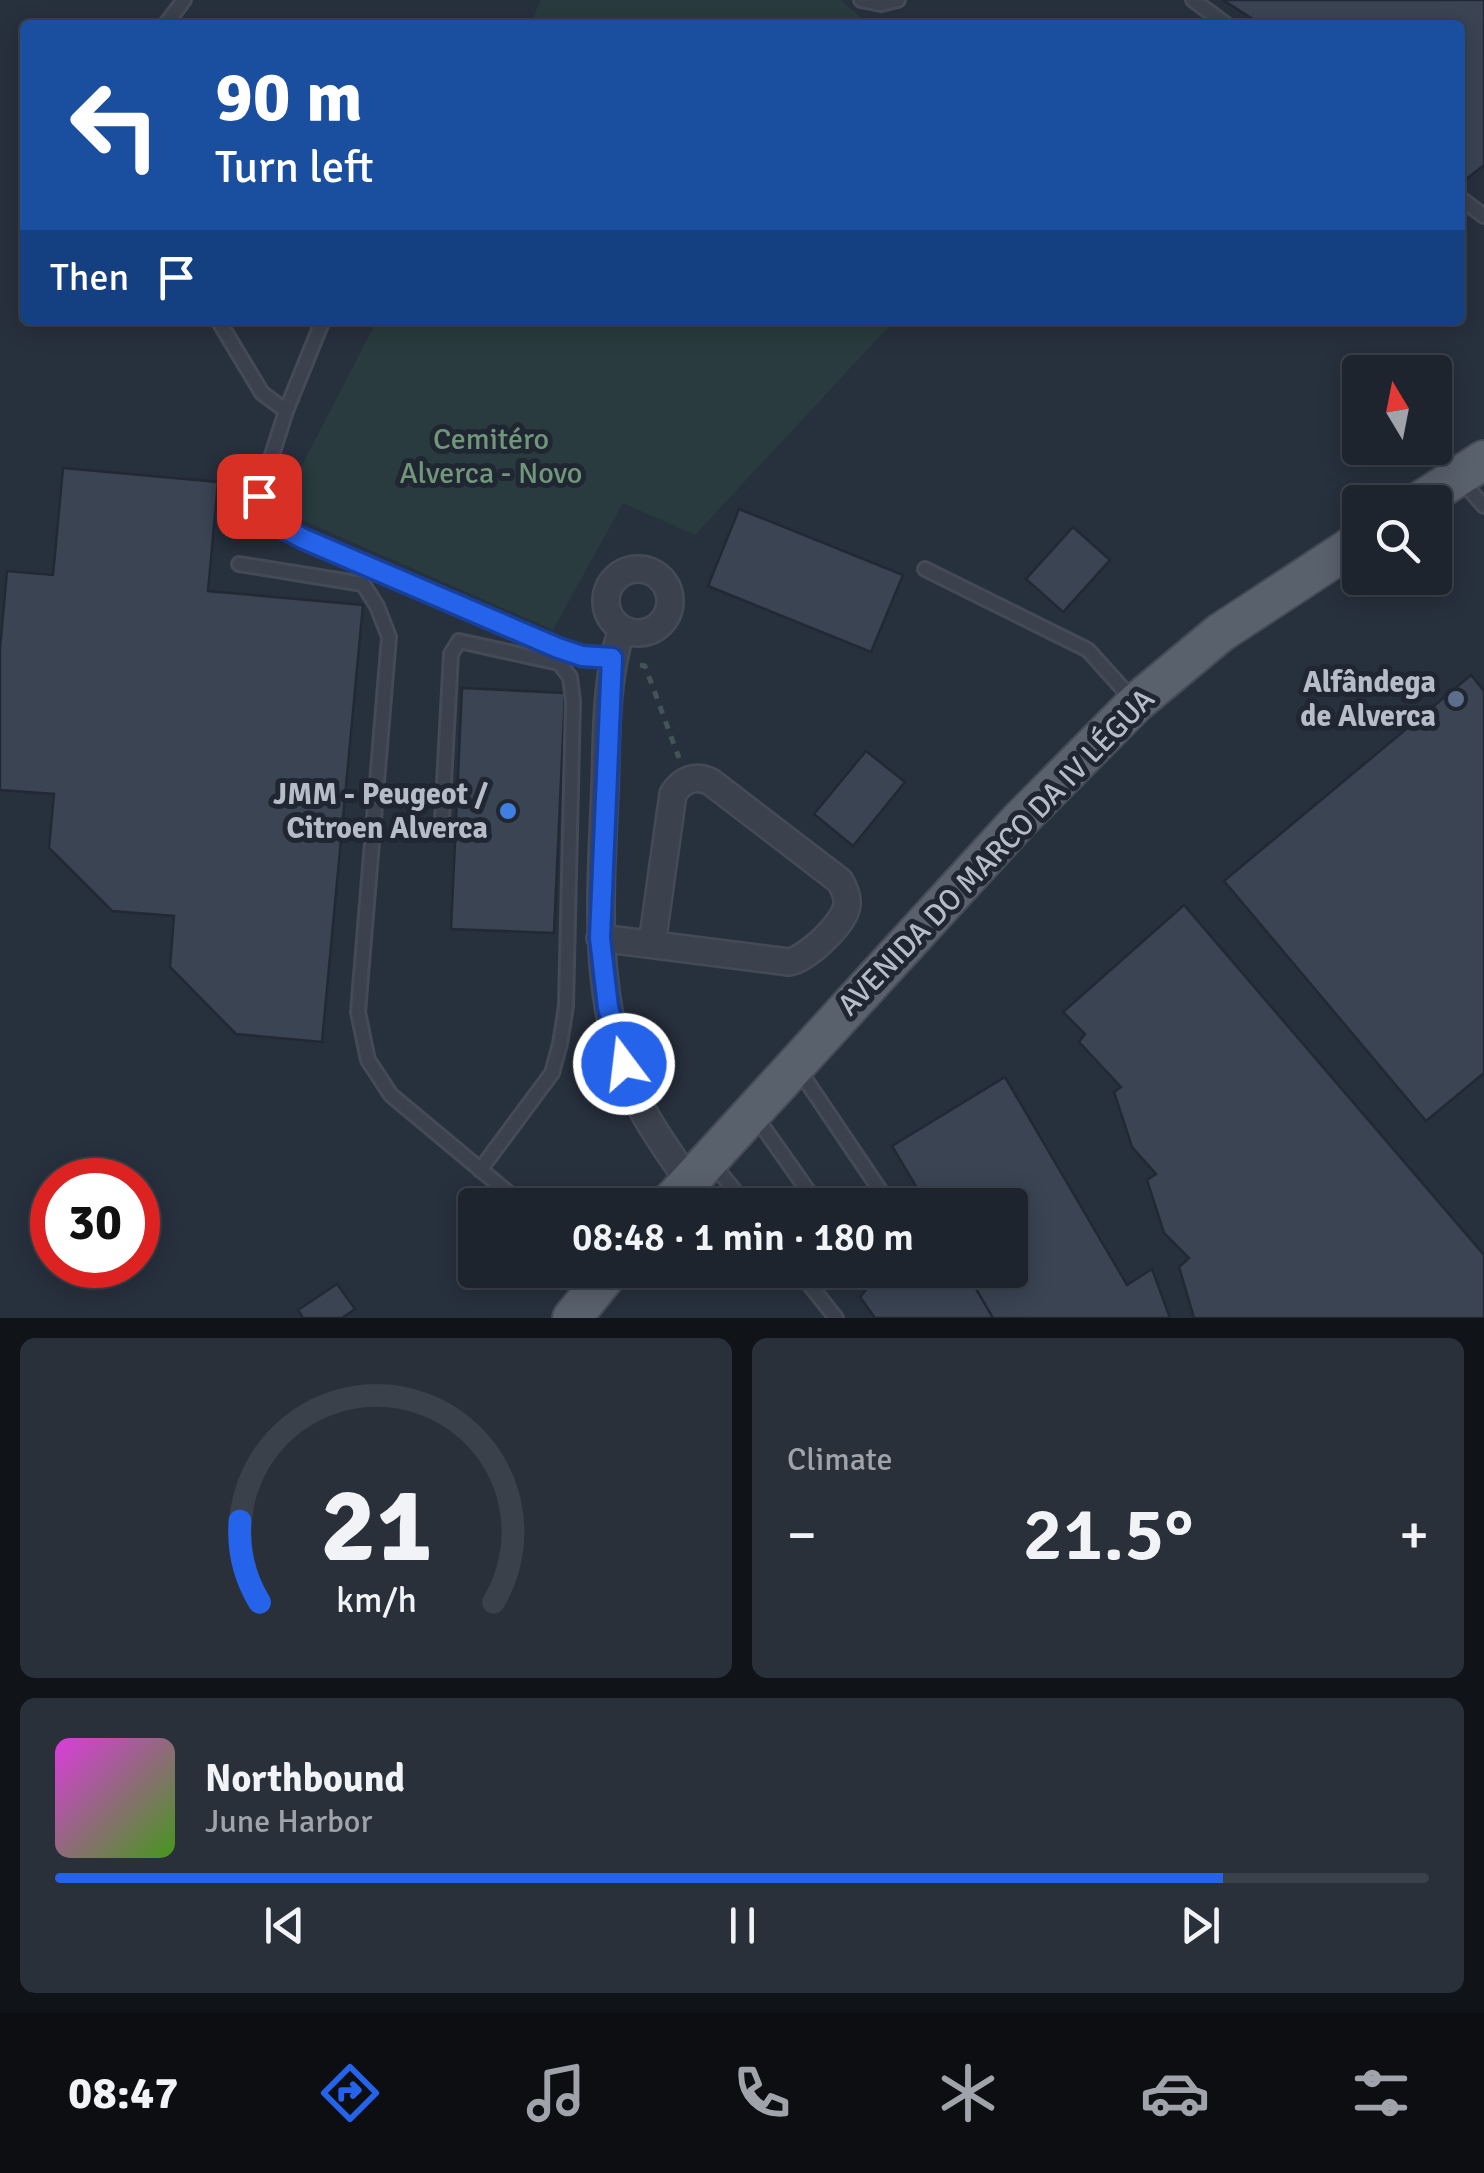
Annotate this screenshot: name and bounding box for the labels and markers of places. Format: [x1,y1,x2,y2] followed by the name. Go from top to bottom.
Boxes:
[217,454,302,539] pin
[1300,664,1436,735] place label: Alfândega de Alverca
[1445,688,1467,710] marker: Alfândega de Alverca
[273,776,488,847] place label: JMM - Peugeot / Citroen Alverca
[497,800,519,822] marker: JMM - Peugeot / Citroen Alverca

